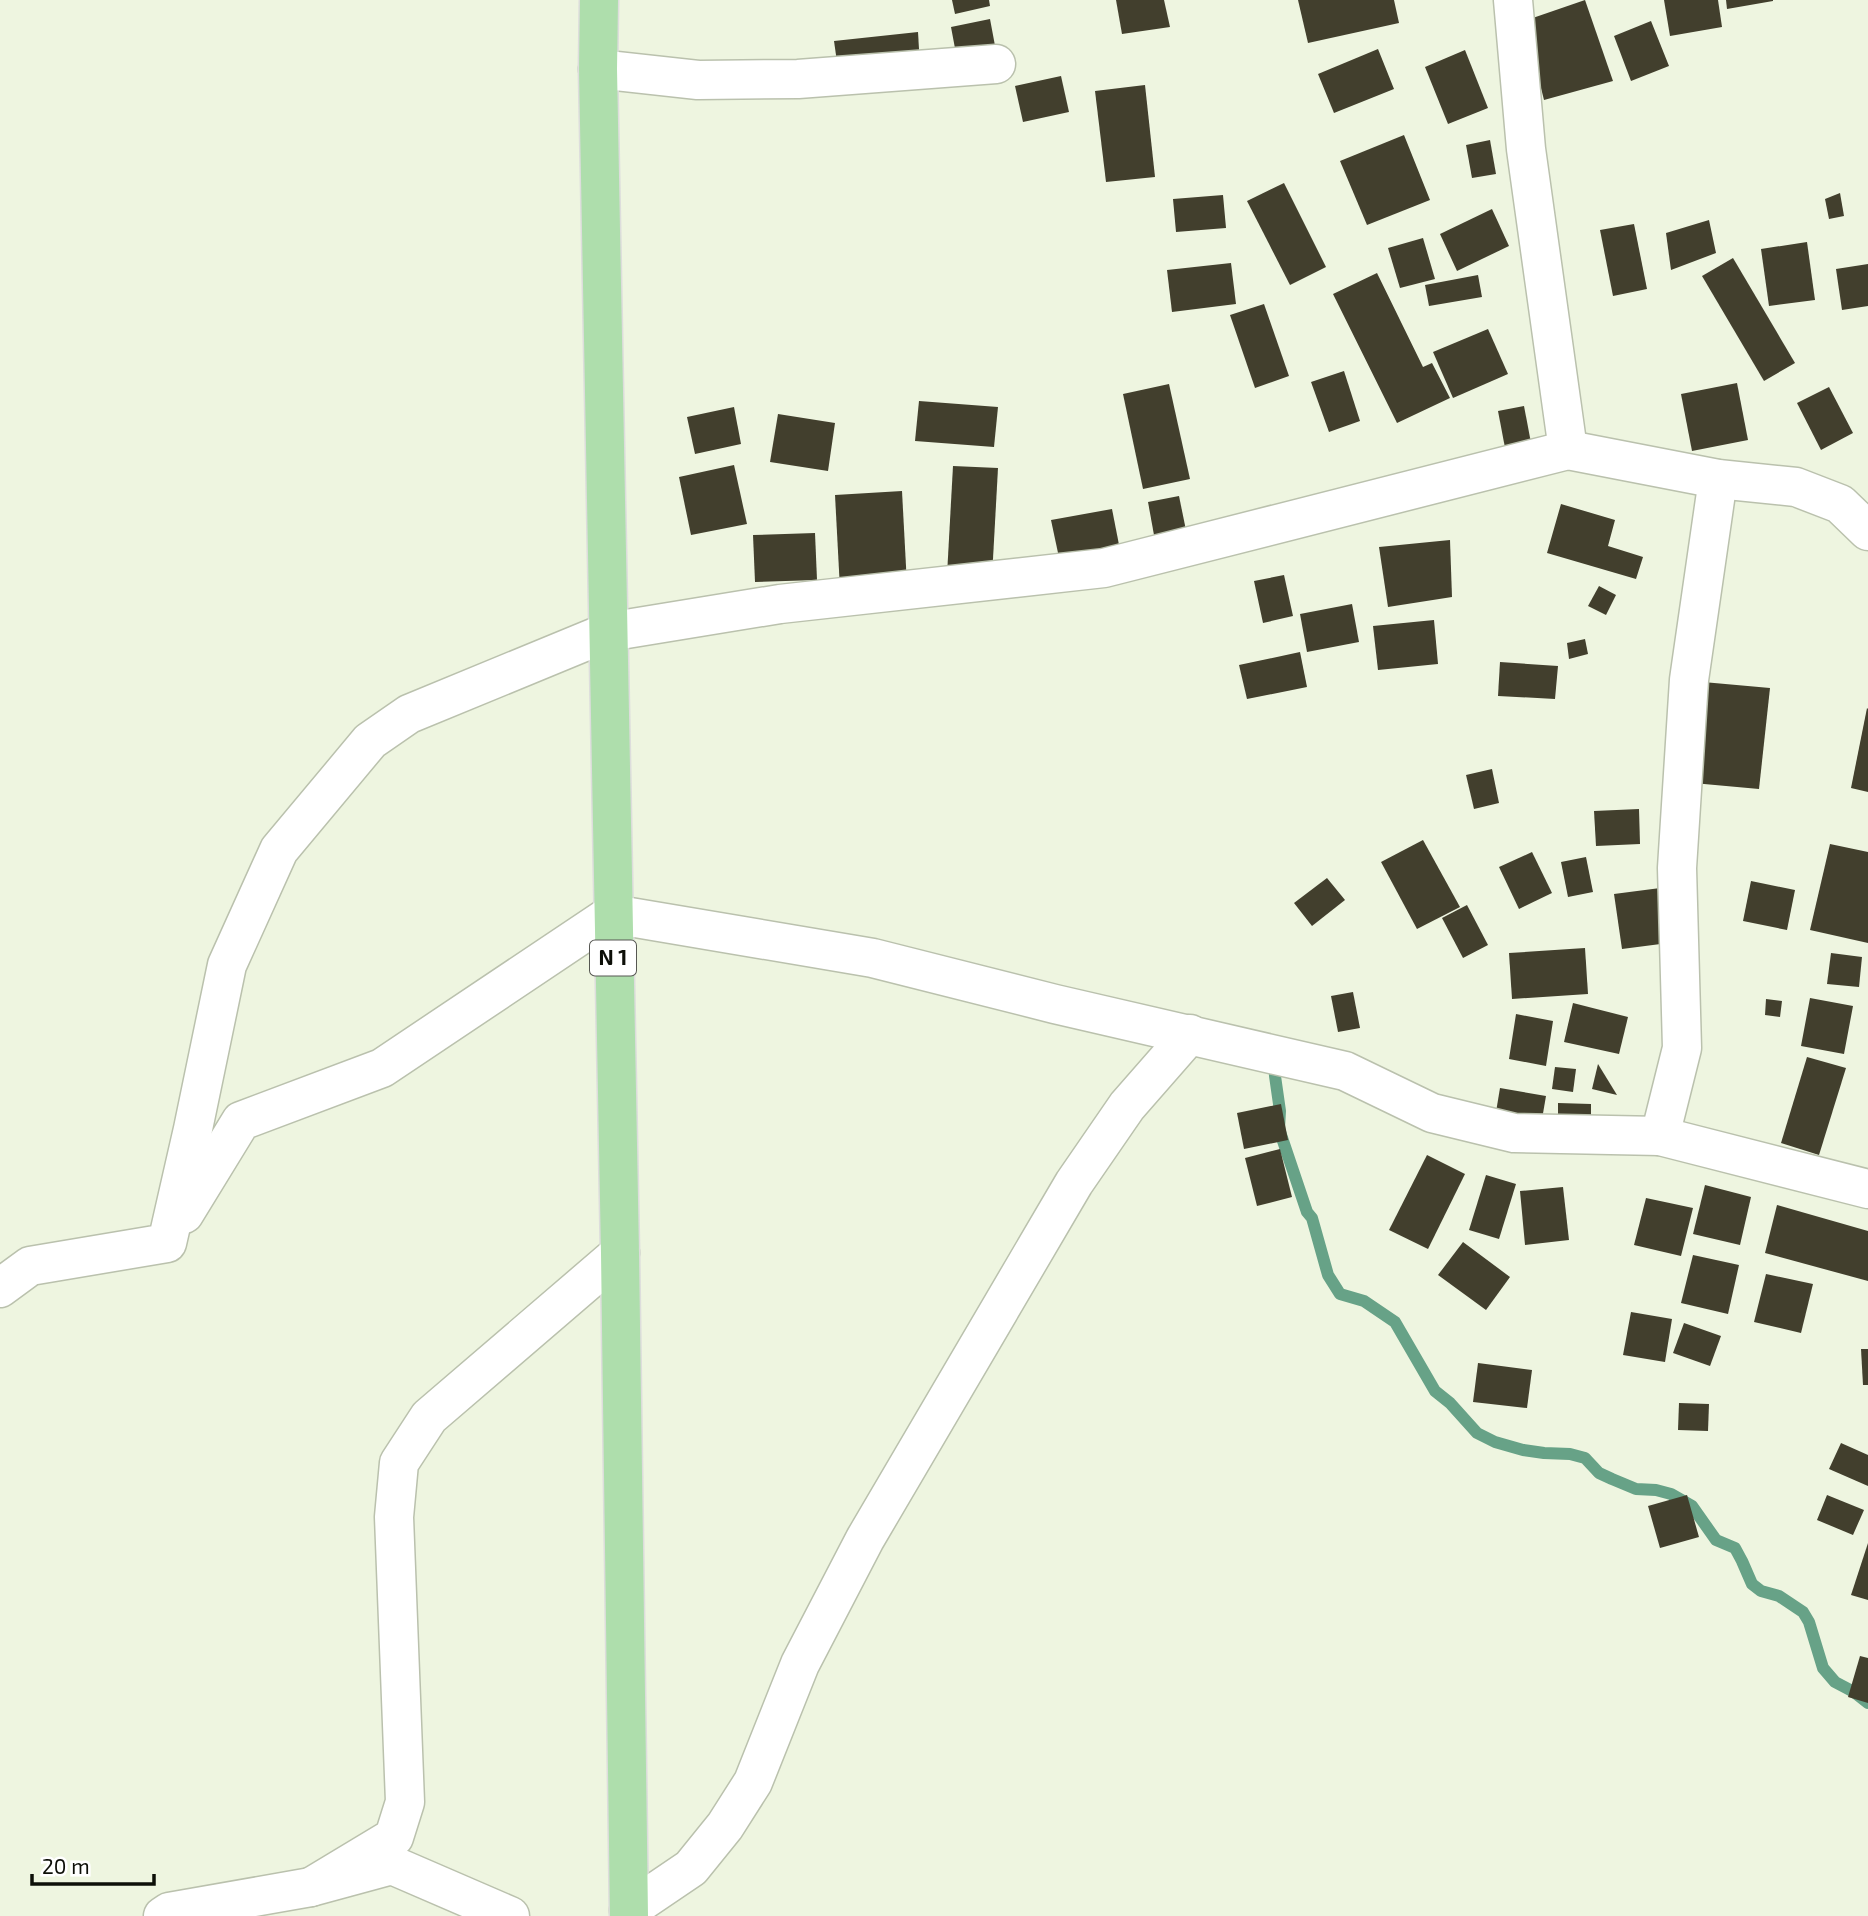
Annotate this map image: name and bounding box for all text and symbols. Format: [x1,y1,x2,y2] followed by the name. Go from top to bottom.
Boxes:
[590,940,636,976] road number: N 1
[32,1842,154,1886] scale bar
[42,1853,90,1878] text: 20 m

